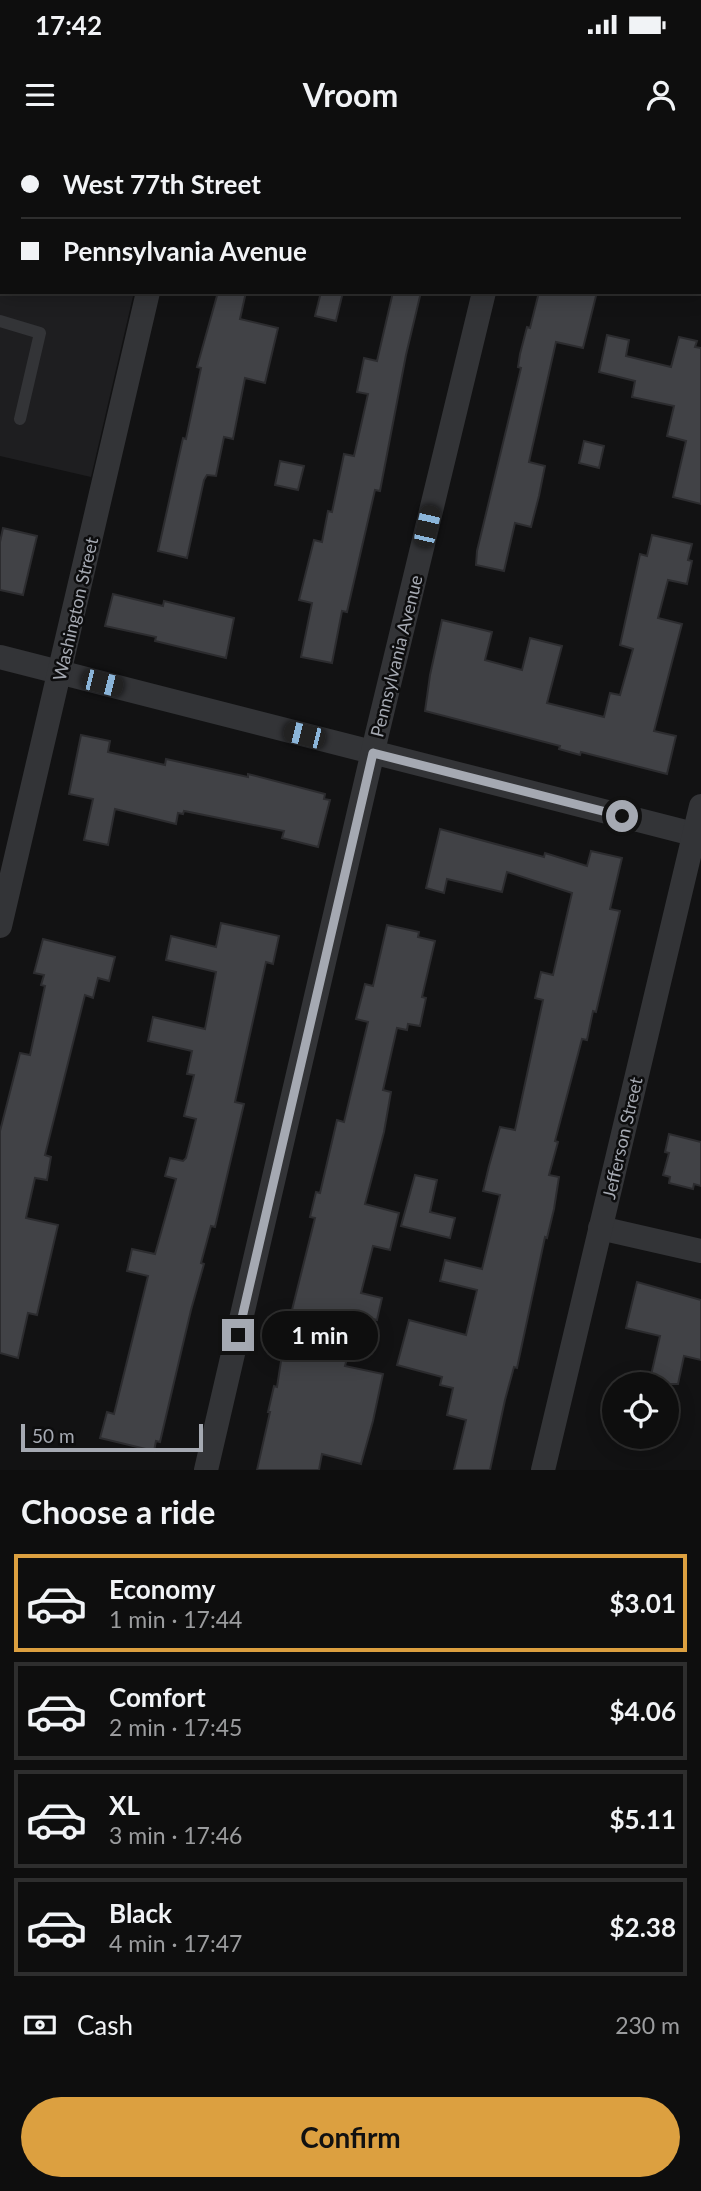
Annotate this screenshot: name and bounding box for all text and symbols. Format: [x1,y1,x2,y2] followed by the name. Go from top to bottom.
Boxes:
[35,9,102,41] text: 17:42
[303,75,398,114] text: Vroom
[21,76,59,114] icon: menu
[642,76,680,114] icon: person
[63,168,261,200] text: West 77th Street
[63,235,307,267] text: Pennsylvania Avenue
[413,503,442,549] car
[48,534,102,683] street label: Washington Street
[365,573,427,739] street label: Pennsylvania Avenue
[80,668,125,698] car
[282,720,327,750] car
[606,800,638,832] route start
[597,1074,647,1201] street label: Jefferson Street
[262,1310,378,1360] callout: 1 min
[222,1319,254,1351] route end
[291,1321,349,1349] text: 1 min
[602,1372,679,1449] map controls
[602,1372,679,1449] button: locate
[21,1421,203,1453] scale bar
[32,1424,75,1447] text: 50 m
[21,1492,215,1531] text: Choose a ride
[25,1572,88,1635] icon: car
[109,1573,215,1605] text: Economy
[610,1587,676,1619] text: $3.01
[109,1605,242,1633] text: 1 min · 17:44
[25,1680,88,1743] icon: car
[109,1681,206,1713] text: Comfort
[610,1695,676,1727] text: $4.06
[109,1713,242,1741] text: 2 min · 17:45
[25,1788,88,1851] icon: car
[109,1789,140,1821] text: XL
[610,1803,676,1835] text: $5.11
[109,1821,242,1849] text: 3 min · 17:46
[25,1896,88,1959] icon: car
[109,1897,172,1929] text: Black
[610,1911,676,1943] text: $2.38
[109,1929,242,1957] text: 4 min · 17:47
[21,2006,59,2044] icon: cash
[77,2009,133,2041] text: Cash
[615,2011,680,2039] text: 230 m
[21,2097,680,2177] button: Confirm

